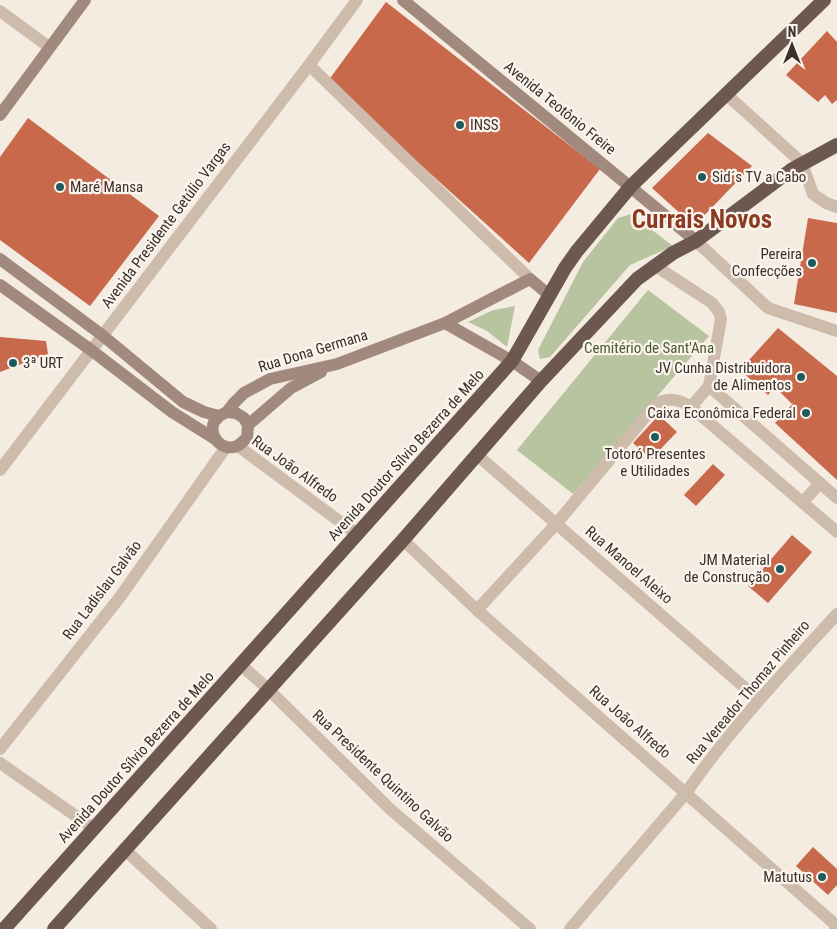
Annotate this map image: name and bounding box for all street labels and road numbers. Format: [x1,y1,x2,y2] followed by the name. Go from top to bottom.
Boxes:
[500,57,620,159] street label: Avenida Teotônio Freire
[98,138,235,312] street label: Avenida Presidente Getúlio Vargas
[256,326,370,376] street label: Rua Dona Germana
[324,366,488,544] street label: Avenida Doutor Sílvio Bezerra de Melo
[248,432,342,506] street label: Rua João Alfredo
[582,522,676,608] street label: Rua Manoel Aleixo
[59,537,145,643] street label: Rua Ladislau Galvão
[683,616,813,768] street label: Rua Vereador Thomaz Pinheiro
[54,668,218,846] street label: Avenida Doutor Sílvio Bezerra de Melo
[586,682,674,762] street label: Rua João Alfredo
[309,706,457,846] street label: Rua Presidente Quintino Galvão

